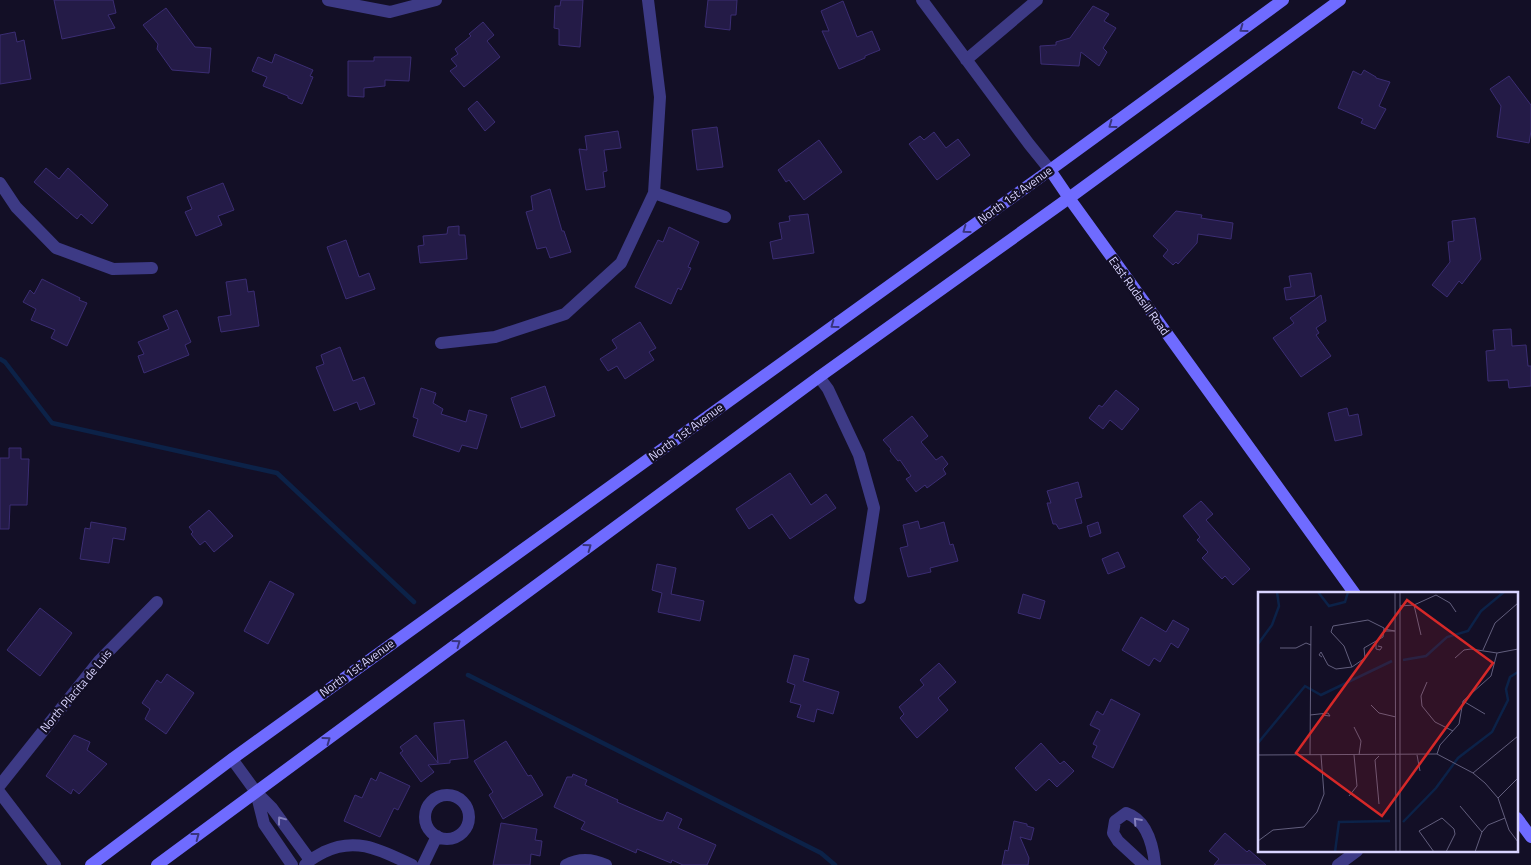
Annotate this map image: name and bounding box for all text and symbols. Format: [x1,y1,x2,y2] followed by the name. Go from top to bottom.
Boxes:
[1239,23,1249,32] one-way arrow
[1108,119,1118,128] one-way arrow
[973,161,1056,228] street label: North 1st Avenue
[962,224,972,233] one-way arrow
[1104,252,1175,339] street label: East Rudasill Road
[830,319,840,328] one-way arrow
[644,398,727,465] street label: North 1st Avenue
[582,544,591,552] one-way arrow
[1258,592,1518,852] inset map
[315,634,398,701] street label: North 1st Avenue
[451,640,461,649] one-way arrow
[35,645,117,737] street label: North Placita de Luis
[321,737,330,745] one-way arrow
[278,816,287,826] one-way arrow
[1134,818,1143,827] one-way arrow
[190,833,200,842] one-way arrow

